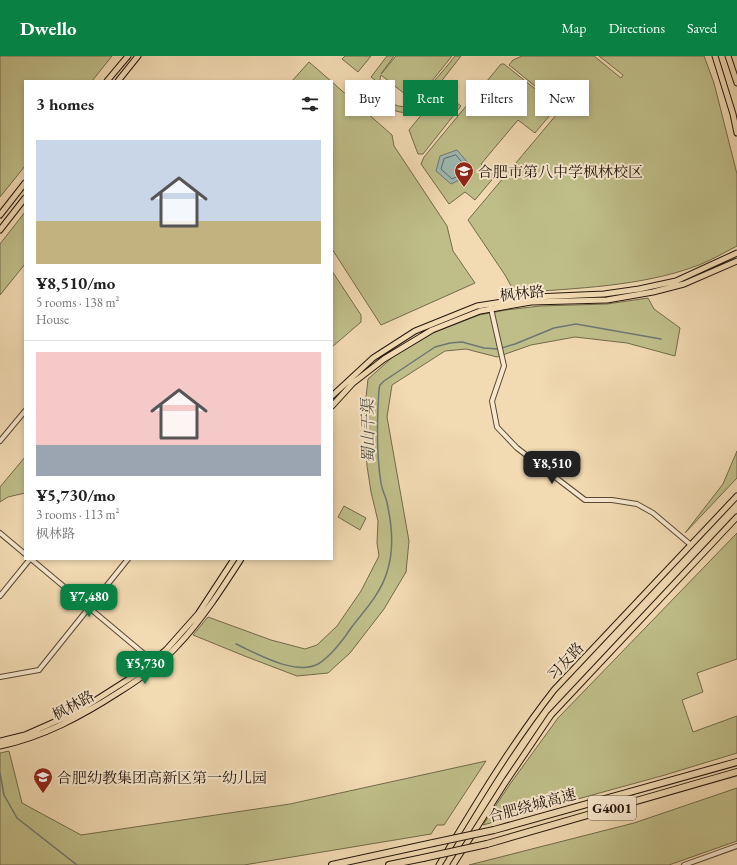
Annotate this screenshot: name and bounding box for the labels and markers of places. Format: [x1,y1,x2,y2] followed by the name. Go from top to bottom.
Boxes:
[453,160,475,188] school or university icon: 合肥市第八中学枫林校区
[478,162,643,181] place label: 合肥市第八中学枫林校区
[519,451,585,485] pin: ¥8,510
[56,584,122,618] pin: ¥7,480
[112,651,178,685] pin: ¥5,730
[32,766,54,794] school or university icon: 合肥幼教集团高新区第一幼儿园
[57,768,267,787] place label: 合肥幼教集团高新区第一幼儿园

